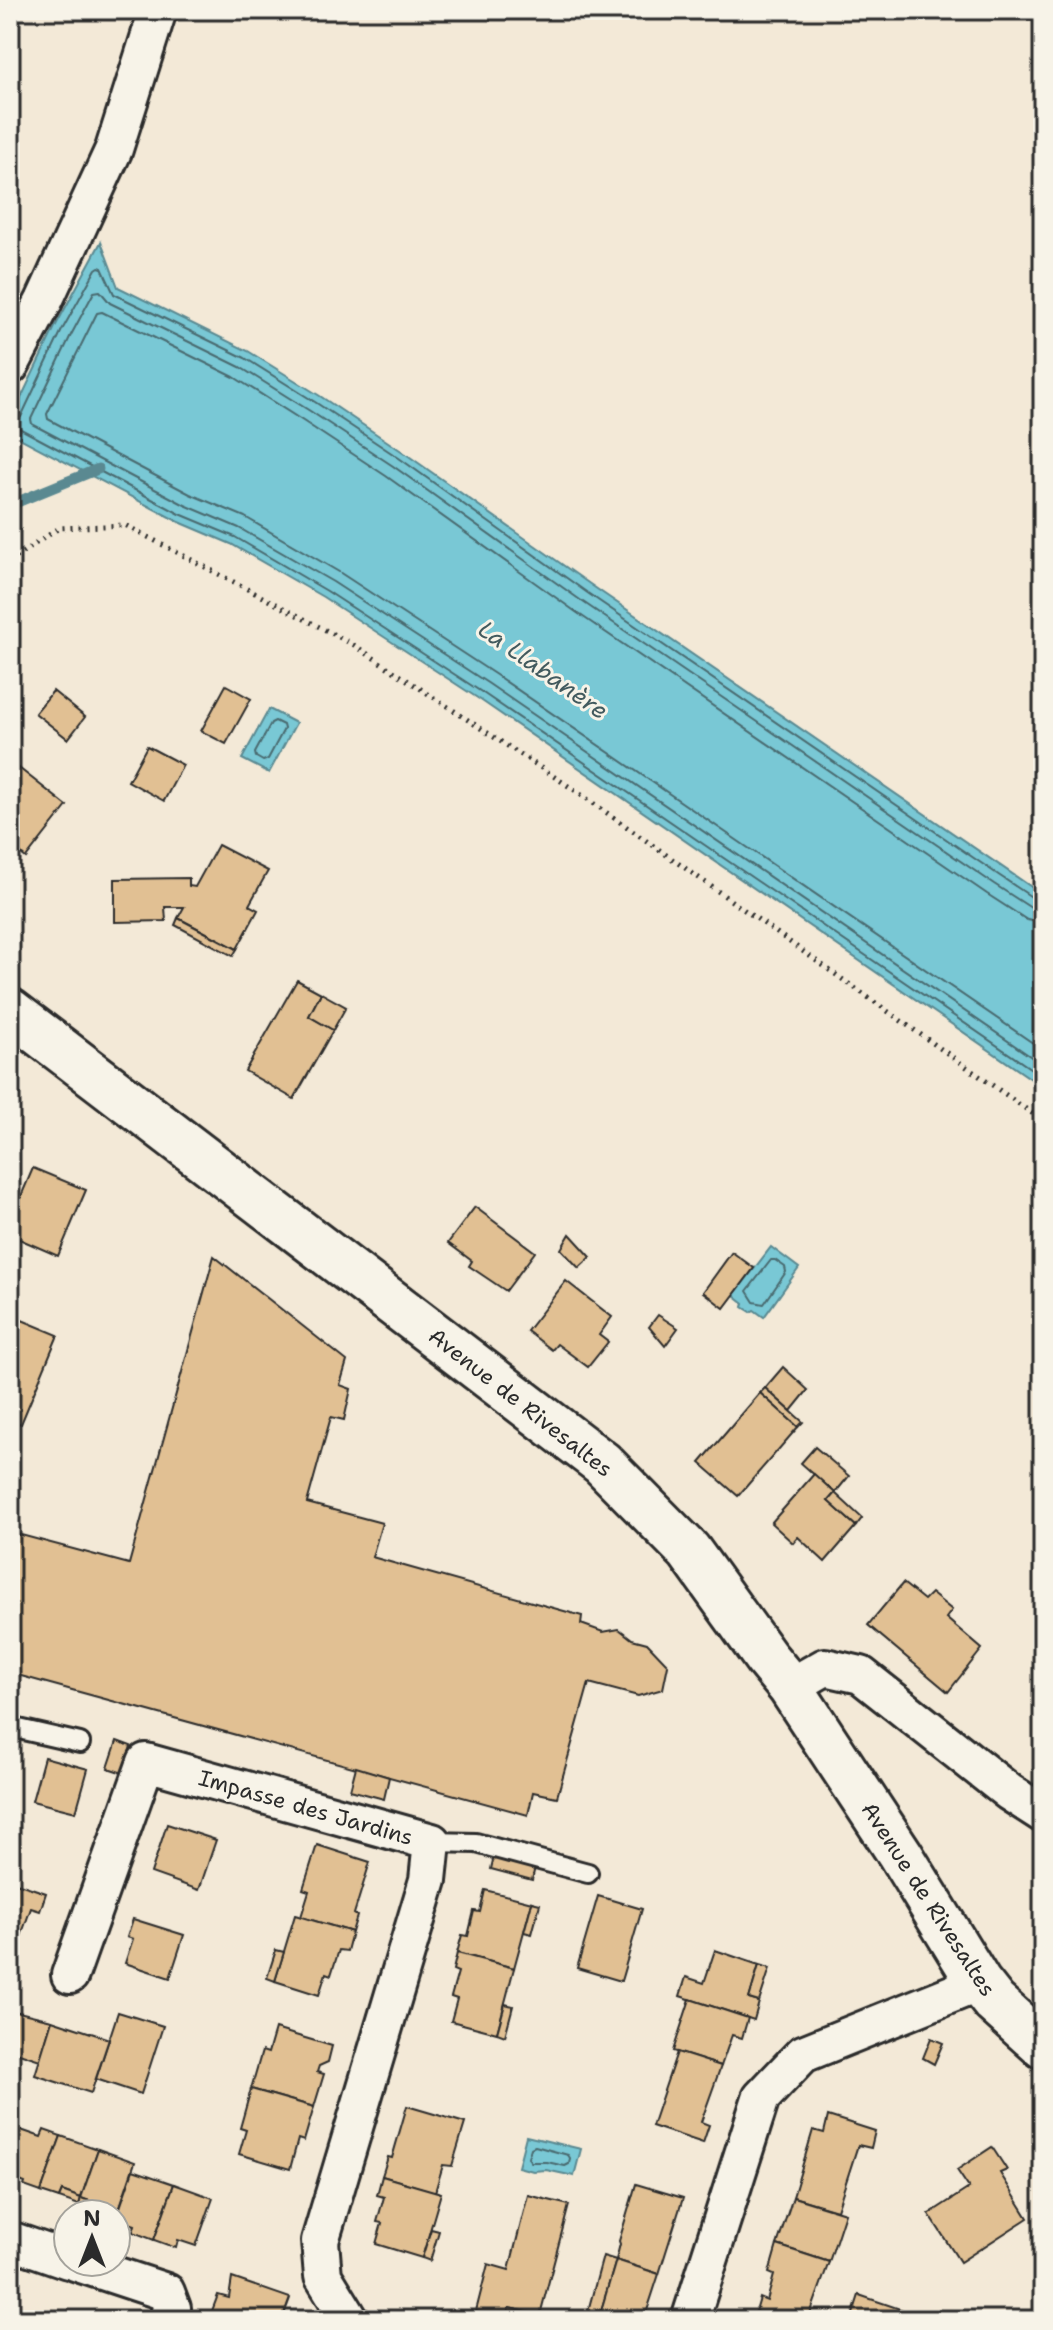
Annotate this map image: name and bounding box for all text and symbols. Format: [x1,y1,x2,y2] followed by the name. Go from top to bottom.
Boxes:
[472,613,614,727] water label: La Llabanère
[423,1321,619,1483] street label: Avenue de Rivesaltes
[195,1763,416,1852] street label: Impasse des Jardins
[855,1797,1002,2002] street label: Avenue de Rivesaltes
[52,2198,132,2278] north arrow
[83,2204,101,2233] text: N

